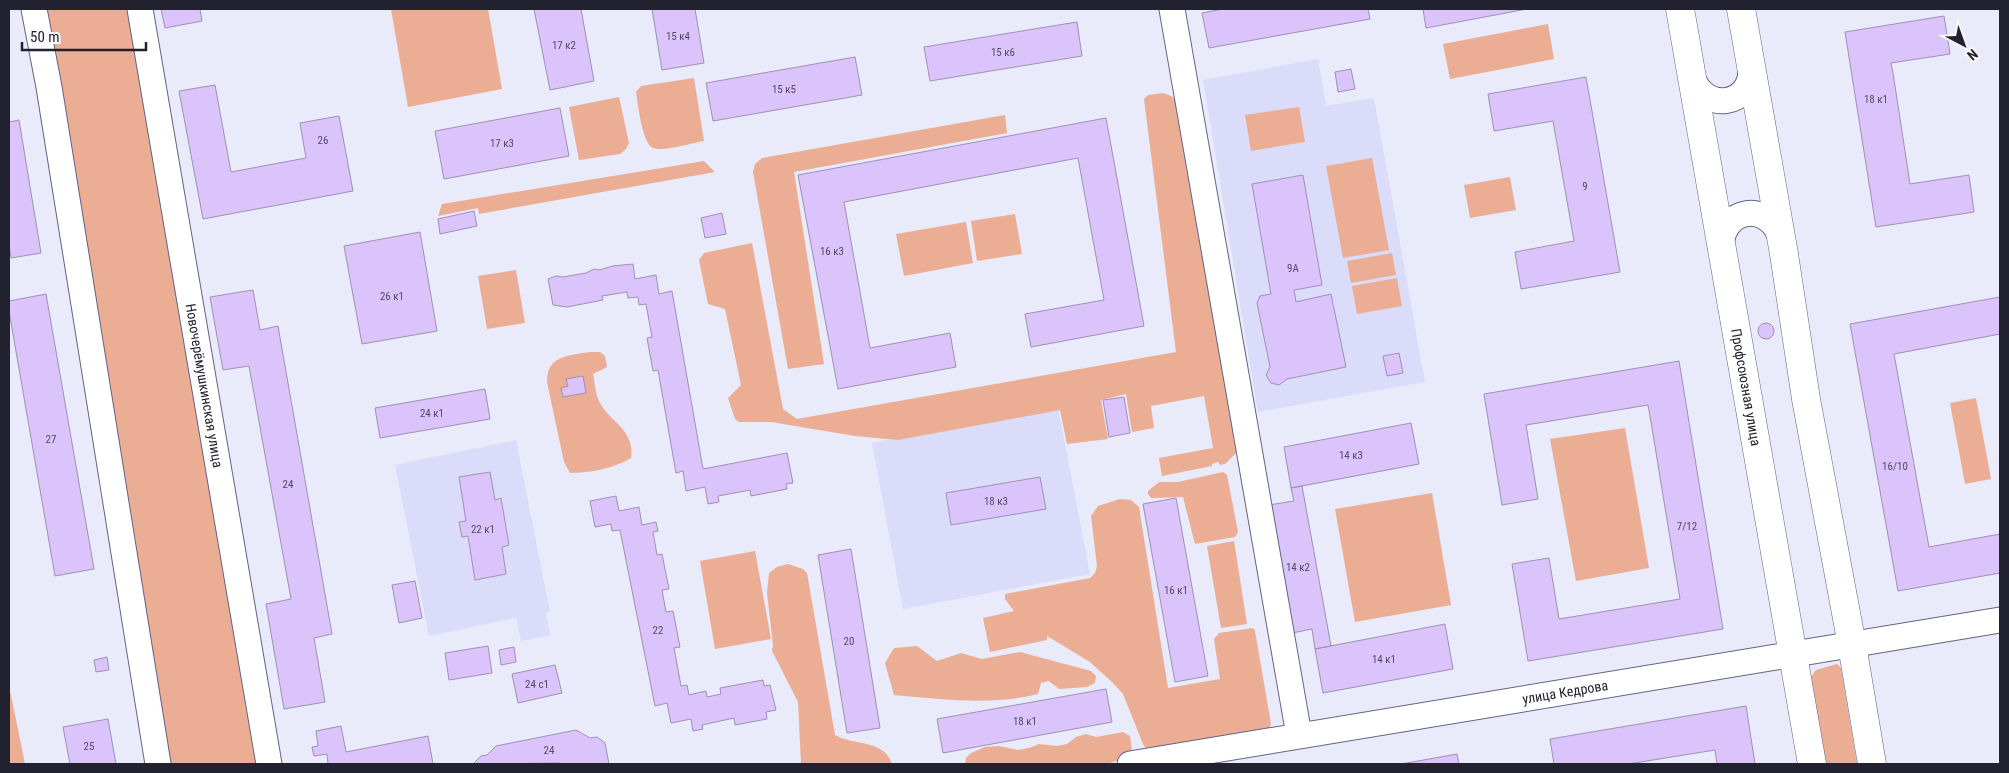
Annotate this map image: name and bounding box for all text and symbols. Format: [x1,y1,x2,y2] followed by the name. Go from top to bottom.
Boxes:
[22,20,146,52] scale bar
[1939,20,1989,70] north arrow
[30,28,60,46] text: 50 m
[666,30,691,43] house number: 15 к4
[552,39,576,52] house number: 17 к2
[991,46,1015,59] house number: 15 к6
[1964,46,1981,64] text: N
[772,83,796,96] house number: 15 к5
[1864,93,1888,106] house number: 18 к1
[318,134,328,147] house number: 26
[490,137,514,150] house number: 17 к3
[1582,180,1588,193] house number: 9
[820,245,844,258] house number: 16 к3
[1287,262,1300,275] house number: 9А
[380,290,404,303] house number: 26 к1
[182,302,226,469] street label: Новочерёмушкинская улица
[1728,327,1764,447] street label: Профсоюзная улица
[420,407,444,420] house number: 24 к1
[46,433,56,446] house number: 27
[1339,449,1363,462] house number: 14 к3
[1882,460,1908,473] house number: 16/10
[283,478,294,491] house number: 24
[984,495,1008,508] house number: 18 к3
[1677,520,1697,533] house number: 7/12
[471,523,495,536] house number: 22 к1
[1286,561,1310,574] house number: 14 к2
[1164,584,1188,597] house number: 16 к1
[653,624,663,637] house number: 22
[844,635,854,648] house number: 20
[1372,653,1396,666] house number: 14 к1
[1521,677,1609,707] street label: улица Кедрова
[525,678,549,691] house number: 24 с1
[1013,715,1037,728] house number: 18 к1
[84,740,94,753] house number: 25
[544,744,555,757] house number: 24

